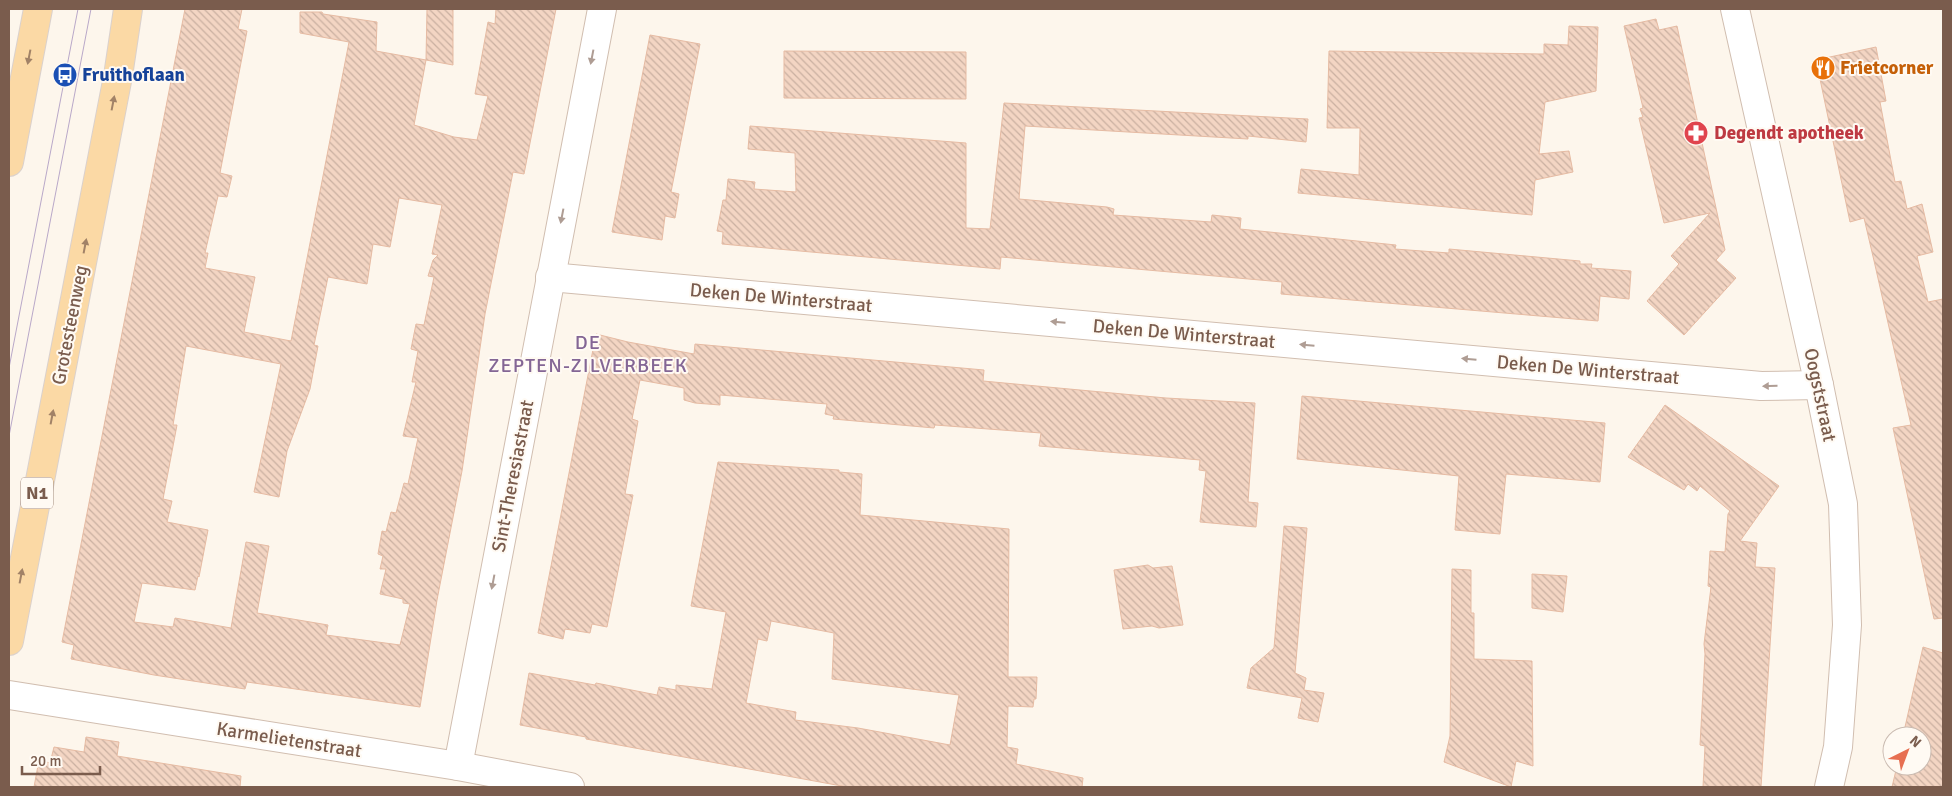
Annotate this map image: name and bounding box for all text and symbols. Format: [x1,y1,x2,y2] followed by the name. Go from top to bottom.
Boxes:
[24,49,32,65] one-way arrow
[588,49,596,65] one-way arrow
[1810,55,1836,81] restaurant icon: Frietcorner
[1840,56,1934,80] place label: Frietcorner
[52,62,78,88] bus stop icon: Fruithoflaan
[82,63,185,87] place label: Fruithoflaan
[109,95,117,111] one-way arrow
[1683,120,1709,146] pharmacy icon: Degendt apotheek
[1714,121,1864,145] place label: Degendt apotheek
[558,209,566,224] one-way arrow
[81,238,89,253] one-way arrow
[47,263,93,387] street label: Grotesteenweg
[689,278,874,318] street label: Deken De Winterstraat
[1092,314,1277,354] street label: Deken De Winterstraat
[1050,318,1066,326] one-way arrow
[488,330,688,378] district label: DE ZEPTEN-ZILVERBEEK
[1299,340,1315,348] one-way arrow
[1798,346,1842,444] street label: Oogststraat
[1496,350,1681,390] street label: Deken De Winterstraat
[1460,355,1476,363] one-way arrow
[1762,382,1778,390] one-way arrow
[486,398,540,554] street label: Sint-Theresiastraat
[48,408,56,424] one-way arrow
[21,478,53,508] road number: N1
[18,568,26,584] one-way arrow
[488,575,496,591] one-way arrow
[215,717,364,763] street label: Karmelietenstraat
[1882,726,1932,776] north arrow
[1906,732,1925,751] text: N
[22,744,100,776] scale bar
[30,752,61,770] text: 20 m

